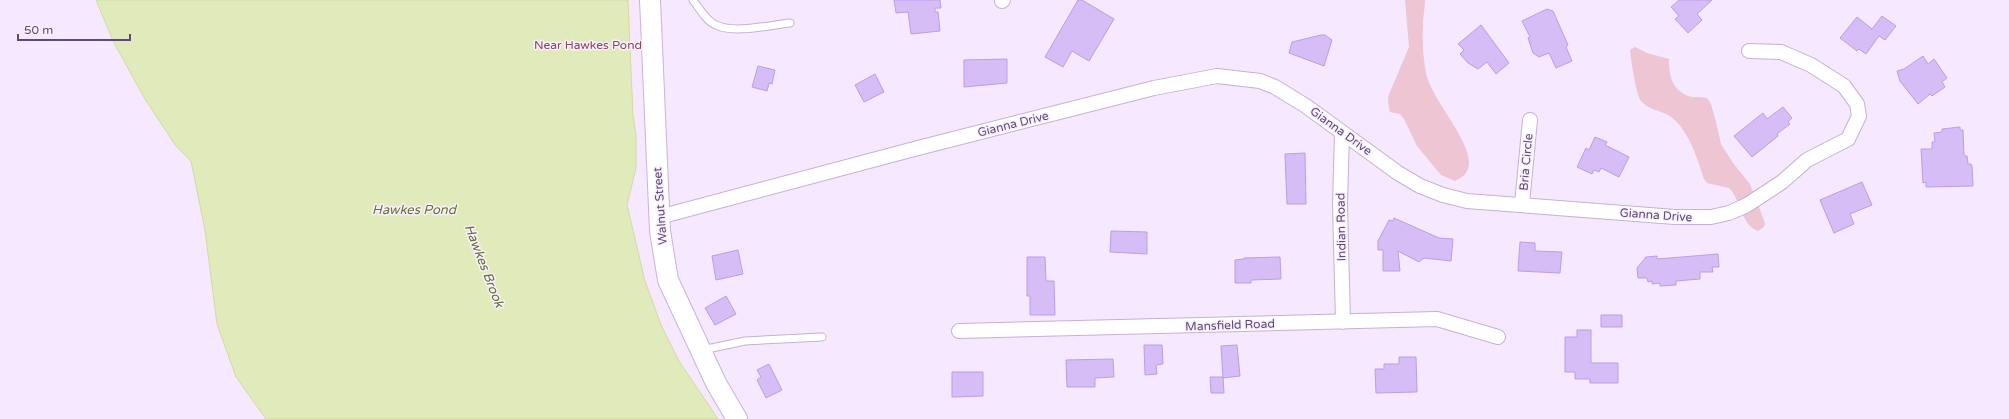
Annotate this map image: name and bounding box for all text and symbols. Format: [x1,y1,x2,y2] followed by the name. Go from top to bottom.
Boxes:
[18,16,130,42] scale bar
[24,23,53,37] text: 50 m
[534,38,642,52] park label: Near Hawkes Pond
[1307,104,1375,158] street label: Gianna Drive
[976,108,1050,140] street label: Gianna Drive
[1517,132,1536,191] street label: Bria Circle
[650,166,670,245] street label: Walnut Street
[1333,193,1349,261] street label: Indian Road
[372,202,458,218] water label: Hawkes Pond
[1619,205,1693,225] street label: Gianna Drive
[461,222,508,311] water label: Hawkes Brook
[1185,316,1275,334] street label: Mansfield Road

